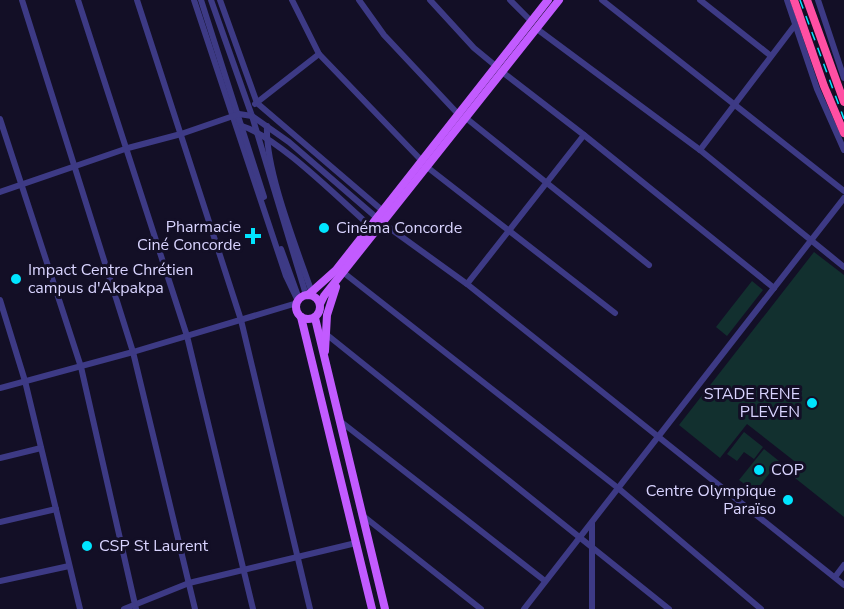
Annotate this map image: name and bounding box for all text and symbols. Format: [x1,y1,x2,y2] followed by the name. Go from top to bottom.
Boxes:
[137,216,241,256] place label: Pharmacie Ciné Concorde
[336,217,462,239] place label: Cinéma Concorde
[317,221,331,235] marker: Cinéma Concorde
[246,229,260,243] marker: Pharmacie Ciné Concorde
[28,259,193,299] place label: Impact Centre Chrétien campus d'Akpakpa
[9,272,23,286] marker: Impact Centre Chrétien campus d'Akpakpa
[704,383,800,423] place label: STADE RENE PLEVEN
[805,396,819,410] marker: STADE RENE PLEVEN
[771,459,804,481] place label: COP
[752,463,766,477] marker: COP
[646,480,776,520] place label: Centre Olympique Paraïso
[781,493,795,507] marker: Centre Olympique Paraïso
[99,535,209,557] place label: CSP St Laurent
[80,539,94,553] marker: CSP St Laurent

